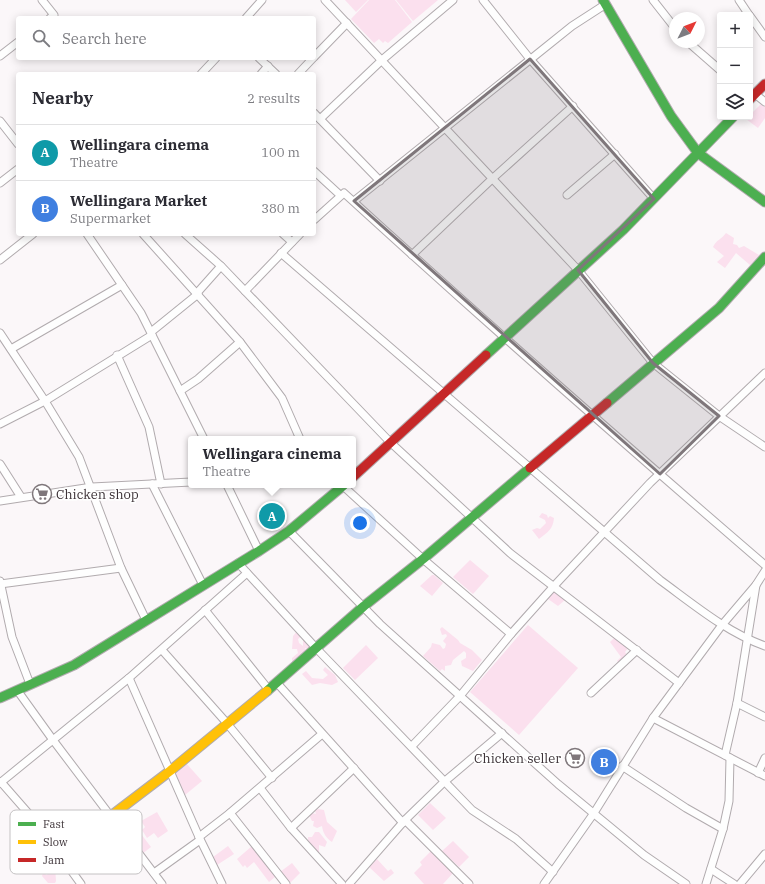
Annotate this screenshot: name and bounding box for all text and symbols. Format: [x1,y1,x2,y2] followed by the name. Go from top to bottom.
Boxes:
[669,12,705,48] north arrow
[717,12,753,120] map controls
[717,12,753,48] button: +
[16,16,316,60] search box
[30,27,52,49] icon: search
[62,29,147,48] text: Search here
[717,48,753,84] button: −
[717,84,753,120] button: layers
[32,87,93,109] text: Nearby
[247,90,300,107] text: 2 results
[70,135,209,154] text: Wellingara cinema
[40,144,50,161] text: A
[261,144,300,161] text: 100 m
[70,154,118,171] text: Theatre
[70,191,207,210] text: Wellingara Market
[40,200,50,217] text: B
[261,200,300,217] text: 380 m
[70,210,151,227] text: Supermarket
[188,436,356,488] popup
[202,444,342,463] text: Wellingara cinema
[202,463,250,480] text: Theatre
[31,483,53,505] supermarket icon: Chicken shop
[56,486,139,503] place label: Chicken shop
[259,501,285,531] pin: A
[350,513,370,533] your location
[564,747,586,769] supermarket icon: Chicken seller
[591,747,617,777] pin: B
[474,750,561,767] place label: Chicken seller
[10,810,142,874] legend
[43,817,65,831] text: Fast
[43,835,68,849] text: Slow
[43,853,65,867] text: Jam

